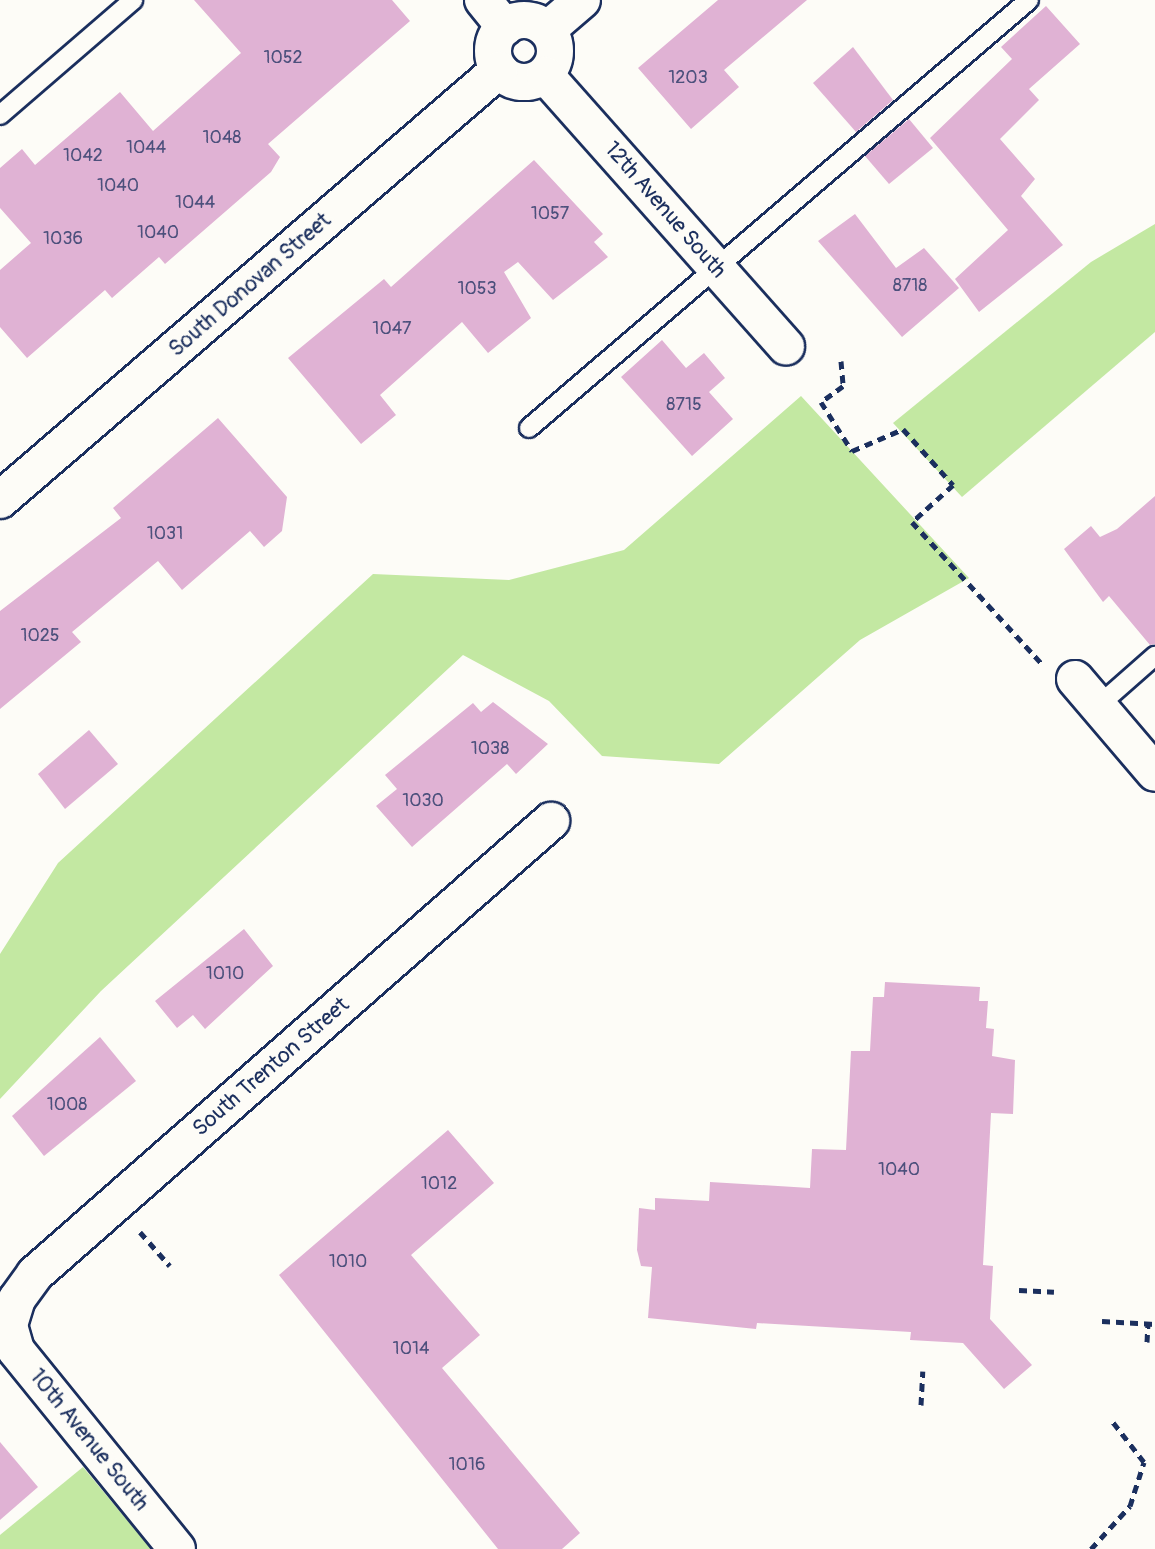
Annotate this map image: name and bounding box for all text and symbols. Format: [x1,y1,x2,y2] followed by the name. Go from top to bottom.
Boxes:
[263,47,303,69] house number: 1052
[668,67,708,89] house number: 1203
[203,127,241,149] house number: 1048
[599,136,731,284] street label: 12th Avenue South
[126,137,166,159] house number: 1044
[63,145,103,167] house number: 1042
[97,175,139,197] house number: 1040
[175,192,215,214] house number: 1044
[531,203,569,225] house number: 1057
[164,207,336,363] street label: South Donovan Street
[137,222,179,244] house number: 1040
[43,228,83,250] house number: 1036
[893,275,927,297] house number: 8718
[457,278,497,300] house number: 1053
[372,318,412,340] house number: 1047
[666,394,702,416] house number: 8715
[147,523,183,545] house number: 1031
[20,625,60,647] house number: 1025
[471,738,509,760] house number: 1038
[402,790,444,812] house number: 1030
[206,963,244,985] house number: 1010
[187,992,355,1142] street label: South Trenton Street
[47,1094,87,1116] house number: 1008
[878,1159,920,1181] house number: 1040
[421,1173,457,1195] house number: 1012
[329,1251,367,1273] house number: 1010
[393,1338,429,1360] house number: 1014
[24,1364,154,1516] street label: 10th Avenue South
[449,1454,485,1476] house number: 1016

